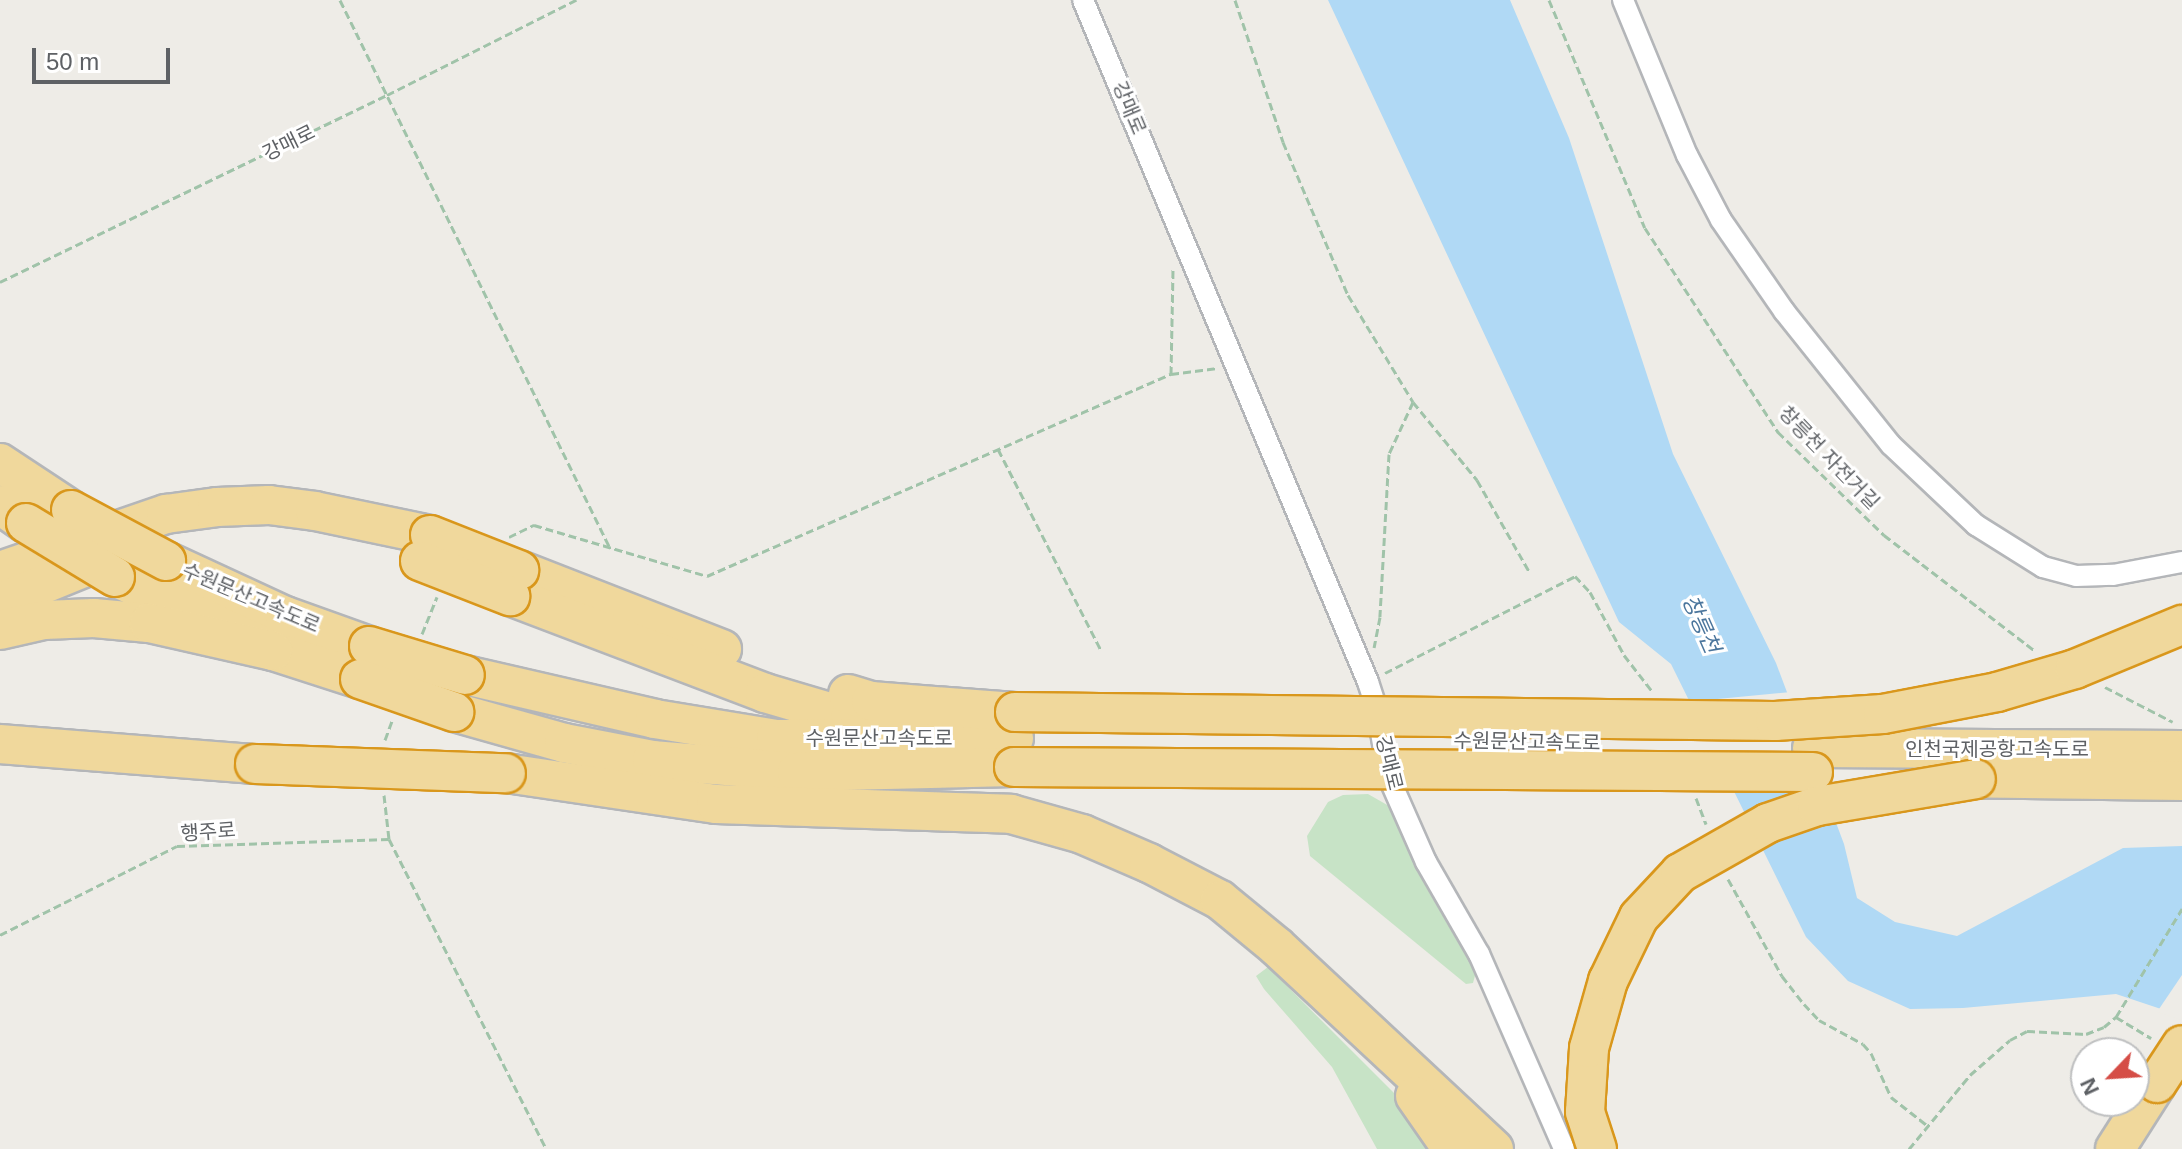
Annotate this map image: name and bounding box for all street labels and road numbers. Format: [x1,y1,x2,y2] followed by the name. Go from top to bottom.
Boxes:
[1107,78,1151,138] street label: 강매로
[259,120,319,166] street label: 강매로
[1774,401,1884,515] street label: 창릉천 자전거길
[179,558,323,638] street label: 수원문산고속도로
[805,726,953,750] street label: 수원문산고속도로
[1453,729,1601,755] street label: 수원문산고속도로
[1371,733,1407,793] street label: 강매로
[1905,737,2089,761] street label: 인천국제공항고속도로
[180,818,236,846] street label: 행주로

